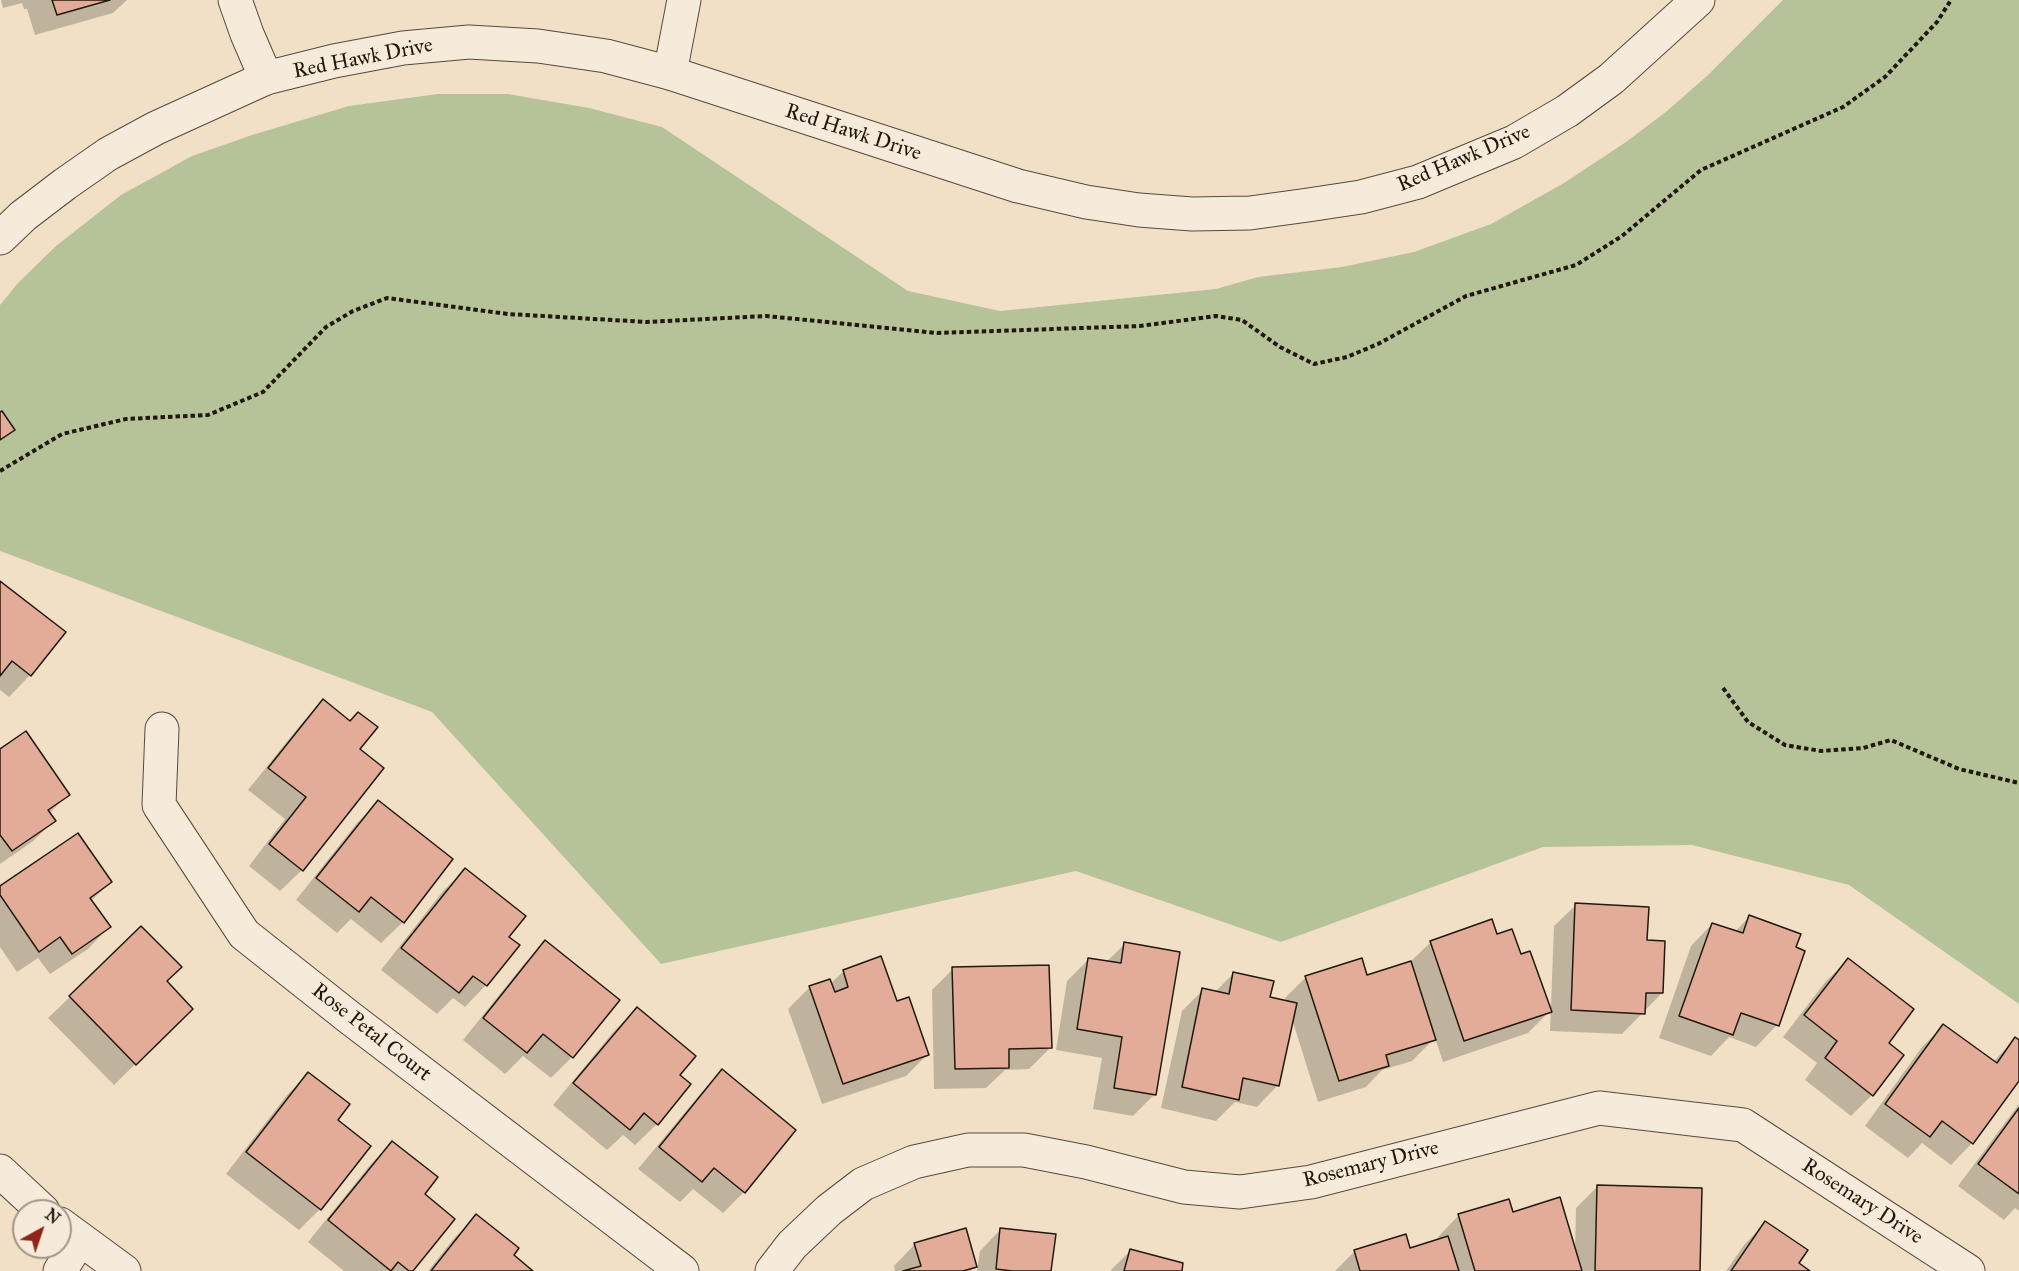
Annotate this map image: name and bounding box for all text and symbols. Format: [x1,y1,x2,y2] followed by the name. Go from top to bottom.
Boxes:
[291,33,435,85] street label: Red Hawk Drive
[782,99,924,167] street label: Red Hawk Drive
[1394,120,1534,198] street label: Red Hawk Drive
[306,979,436,1087] street label: Rose Petal Court
[1300,1136,1442,1194] street label: Rosemary Drive
[1797,1154,1927,1250] street label: Rosemary Drive
[12,1199,72,1259] north arrow
[41,1205,64,1228] text: N

